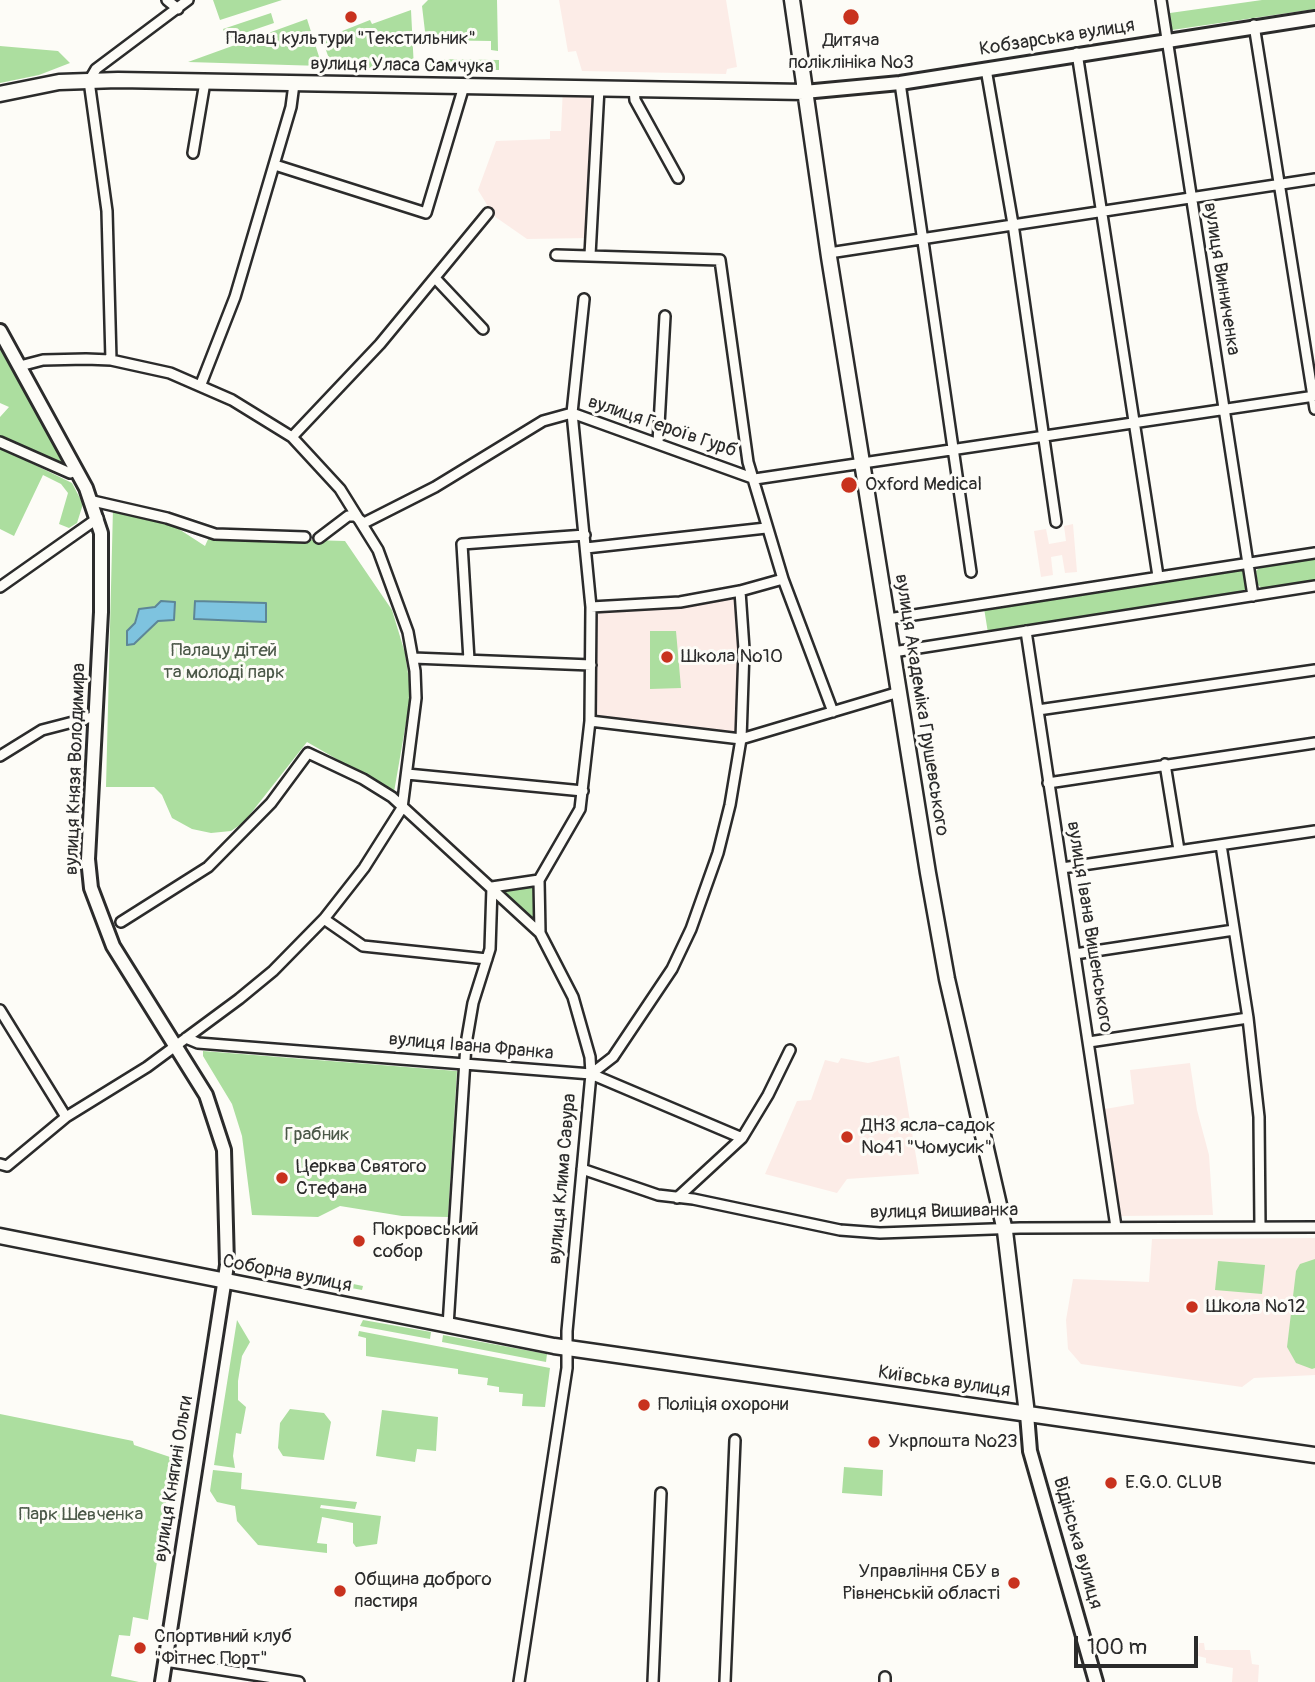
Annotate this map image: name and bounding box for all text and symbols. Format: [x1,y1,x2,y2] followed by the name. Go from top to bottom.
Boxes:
[841,7,861,27] marker: Дитяча поліклініка №3
[343,9,359,25] marker: Палац культури "Текстильник"
[978,14,1136,62] street label: Кобзарська вулиця
[226,28,476,50] place label: Палац культури "Текстильник"
[788,30,914,74] place label: Дитяча поліклініка №3
[310,53,494,79] street label: вулиця Уласа Самчука
[1198,201,1244,357] street label: вулиця Винниченка
[585,391,739,463] street label: вулиця Героїв Гурб
[865,474,982,496] place label: Oxford Medical
[839,475,859,495] marker: Oxford Medical
[889,572,953,838] street label: вулиця Академіка Грушевського
[163,640,285,684] park label: Палацу дітей та молоді парк
[681,646,783,668] place label: Школа №10
[659,649,675,665] marker: Школа №10
[61,663,91,875] street label: вулиця Князя Володимира
[1061,820,1117,1034] street label: вулиця Івана Вишенського
[388,1028,554,1066] street label: вулиця Івана Франка
[544,1093,582,1265] street label: вулиця Клима Савура
[861,1115,995,1159] place label: ДНЗ ясла-садок №41 "Чомусик"
[285,1124,349,1146] park label: Грабник
[839,1129,855,1145] marker: ДНЗ ясла-садок №41 "Чомусик"
[296,1156,426,1200] place label: Церква Святого Стефана
[274,1170,290,1186] marker: Церква Святого Стефана
[870,1199,1018,1225] street label: вулиця Вишиванка
[373,1219,479,1263] place label: Покровський собор
[351,1233,367,1249] marker: Покровський собор
[220,1250,354,1298] street label: Соборна вулиця
[1206,1296,1306,1318] place label: Школа №12
[1184,1299,1200,1315] marker: Школа №12
[877,1361,1011,1403] street label: Київська вулиця
[150,1394,198,1564] street label: вулиця Княгині Ольги
[658,1394,788,1416] place label: Поліцiя охорони
[636,1397,652,1413] marker: Поліцiя охорони
[888,1431,1018,1453] place label: Укрпошта №23
[866,1434,882,1450] marker: Укрпошта №23
[1125,1472,1222,1494] place label: E.G.O. CLUB
[1047,1474,1107,1612] street label: Відінська вулиця
[1103,1475,1119,1491] marker: E.G.O. CLUB
[19,1504,143,1526] park label: Парк Шевченка
[843,1561,1000,1605] place label: Управління СБУ в Рівненській області
[354,1569,492,1613] place label: Община доброго пастиря
[1006,1575,1022,1591] marker: Управління СБУ в Рівненській області
[332,1583,348,1599] marker: Община доброго пастиря
[1077,1622,1201,1666] scale bar
[154,1626,292,1670] place label: Спортивний клуб "Фітнес Порт"
[1087,1634,1147,1661] text: 100 m
[132,1640,148,1656] marker: Спортивний клуб "Фітнес Порт"

